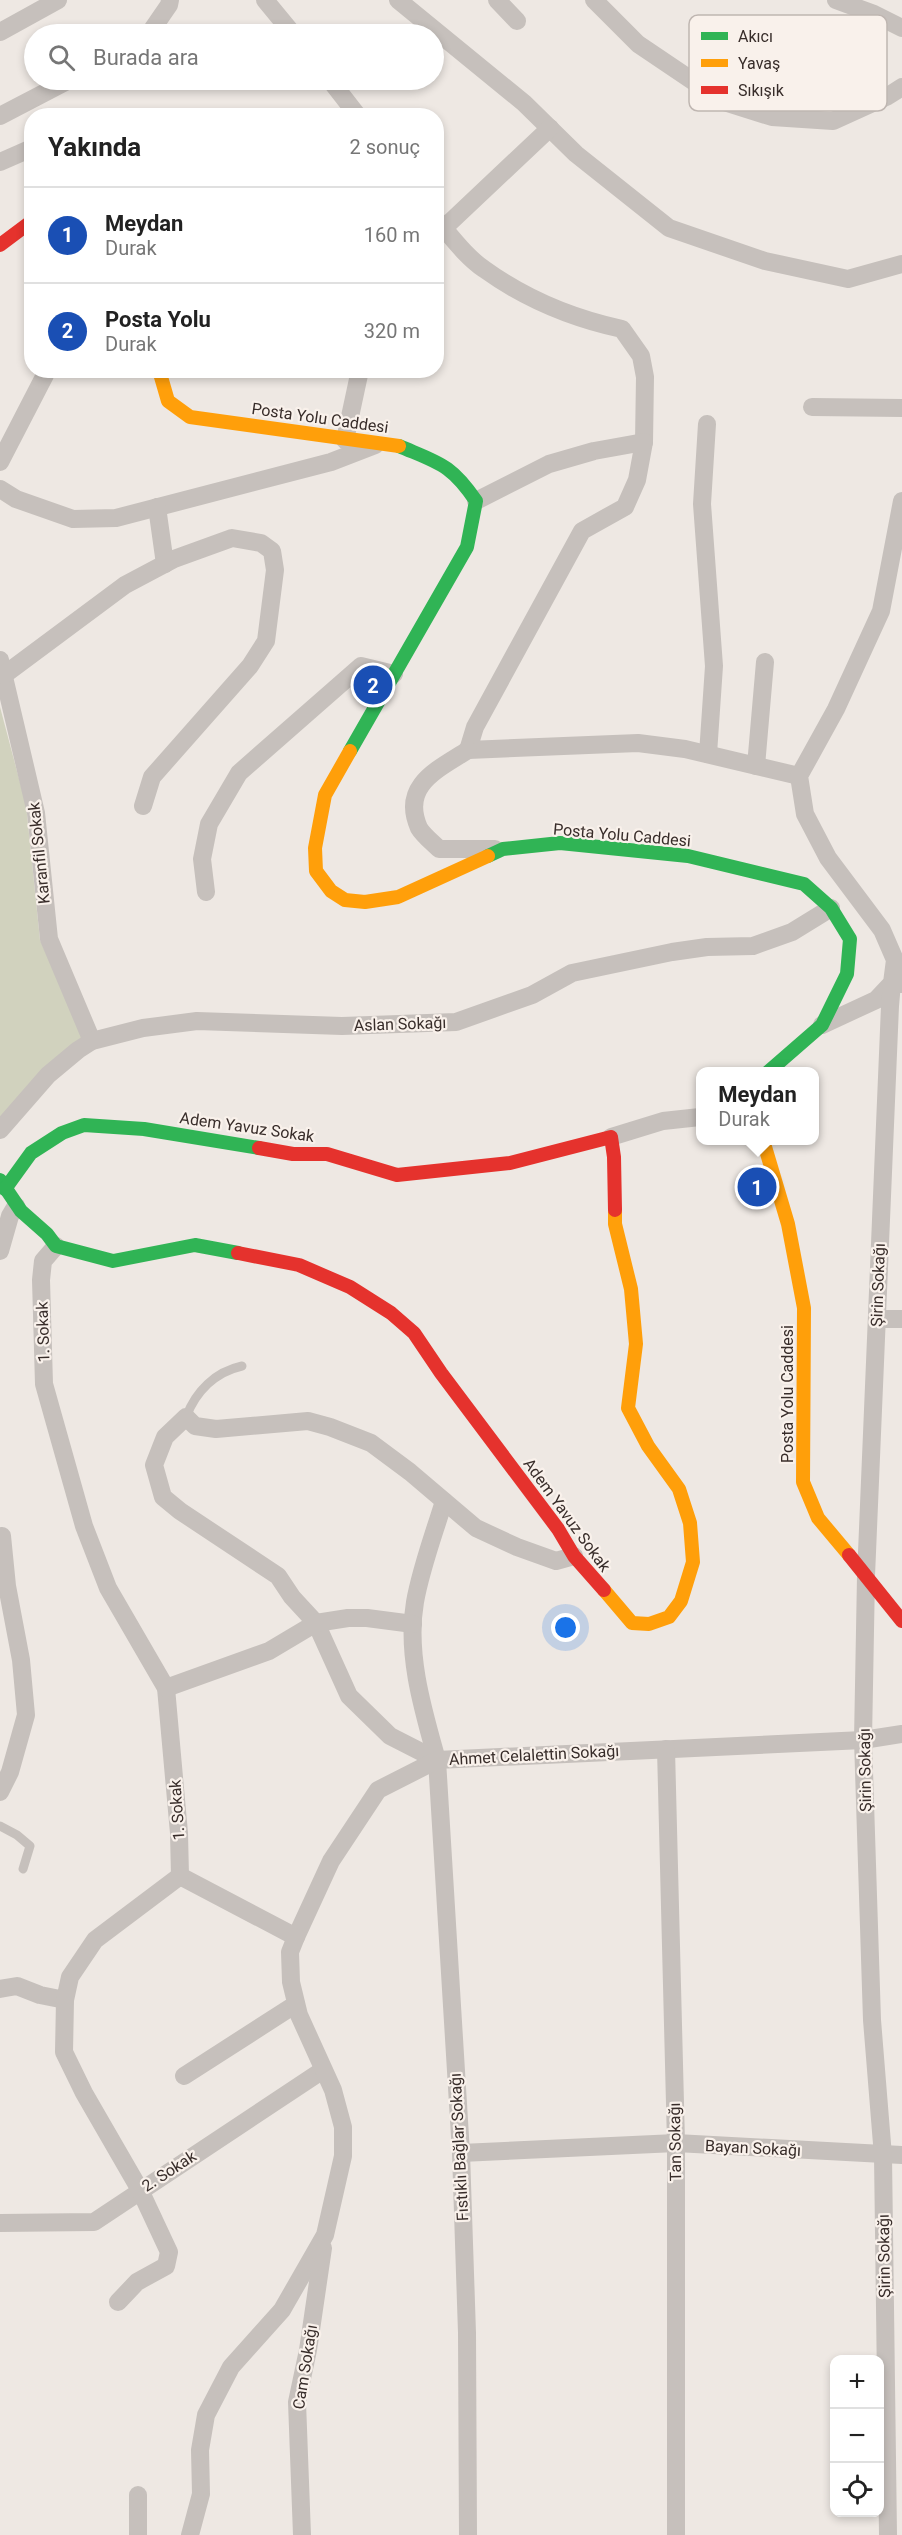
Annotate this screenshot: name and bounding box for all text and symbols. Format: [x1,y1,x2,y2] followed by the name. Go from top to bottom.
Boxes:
[689,15,887,111] legend
[24,24,444,90] search box
[738,27,773,46] text: Akıcı
[45,41,78,74] icon: search
[93,45,199,70] text: Burada ara
[738,54,780,73] text: Yavaş
[738,81,785,100] text: Sıkışık
[48,132,141,162] text: Yakında
[350,135,420,159] text: 2 sonuç
[105,211,183,236] text: Meydan
[62,223,73,247] text: 1
[364,223,420,247] text: 160 m
[105,236,157,260] text: Durak
[105,307,211,332] text: Posta Yolu
[62,319,73,343] text: 2
[364,319,420,343] text: 320 m
[105,332,157,356] text: Durak
[250,399,390,437] street label: Posta Yolu Caddesi
[354,662,392,708] pin: 2
[24,800,54,905] street label: Karanfil Sokak
[552,820,692,850] street label: Posta Yolu Caddesi
[353,1013,447,1035] street label: Aslan Sokağı
[696,1067,819,1145] popup
[718,1082,797,1107] text: Meydan
[718,1107,770,1131] text: Durak
[179,1108,316,1146] street label: Adem Yavuz Sokak
[738,1164,777,1210] pin: 1
[867,1243,889,1327] street label: Şirin Sokağı
[32,1300,54,1363] street label: 1. Sokak
[778,1325,797,1463] street label: Posta Yolu Caddesi
[519,1455,615,1576] street label: Adem Yavuz Sokak
[551,1613,580,1642] your location
[855,1728,875,1812] street label: Şirin Sokağı
[448,1741,620,1769] street label: Ahmet Celalettin Sokağı
[165,1778,189,1841] street label: 1. Sokak
[446,2072,472,2222] street label: Fıstıklı Bağlar Sokağı
[665,2103,685,2181] street label: Tan Sokağı
[705,2136,801,2160] street label: Bayan Sokağı
[138,2146,200,2196] street label: 2. Sokak
[874,2214,894,2298] street label: Şirin Sokağı
[289,2323,321,2411] street label: Cam Sokağı
[830,2355,884,2517] map controls
[830,2355,884,2409] button: +
[830,2409,884,2463] button: −
[830,2463,884,2517] button: locate

